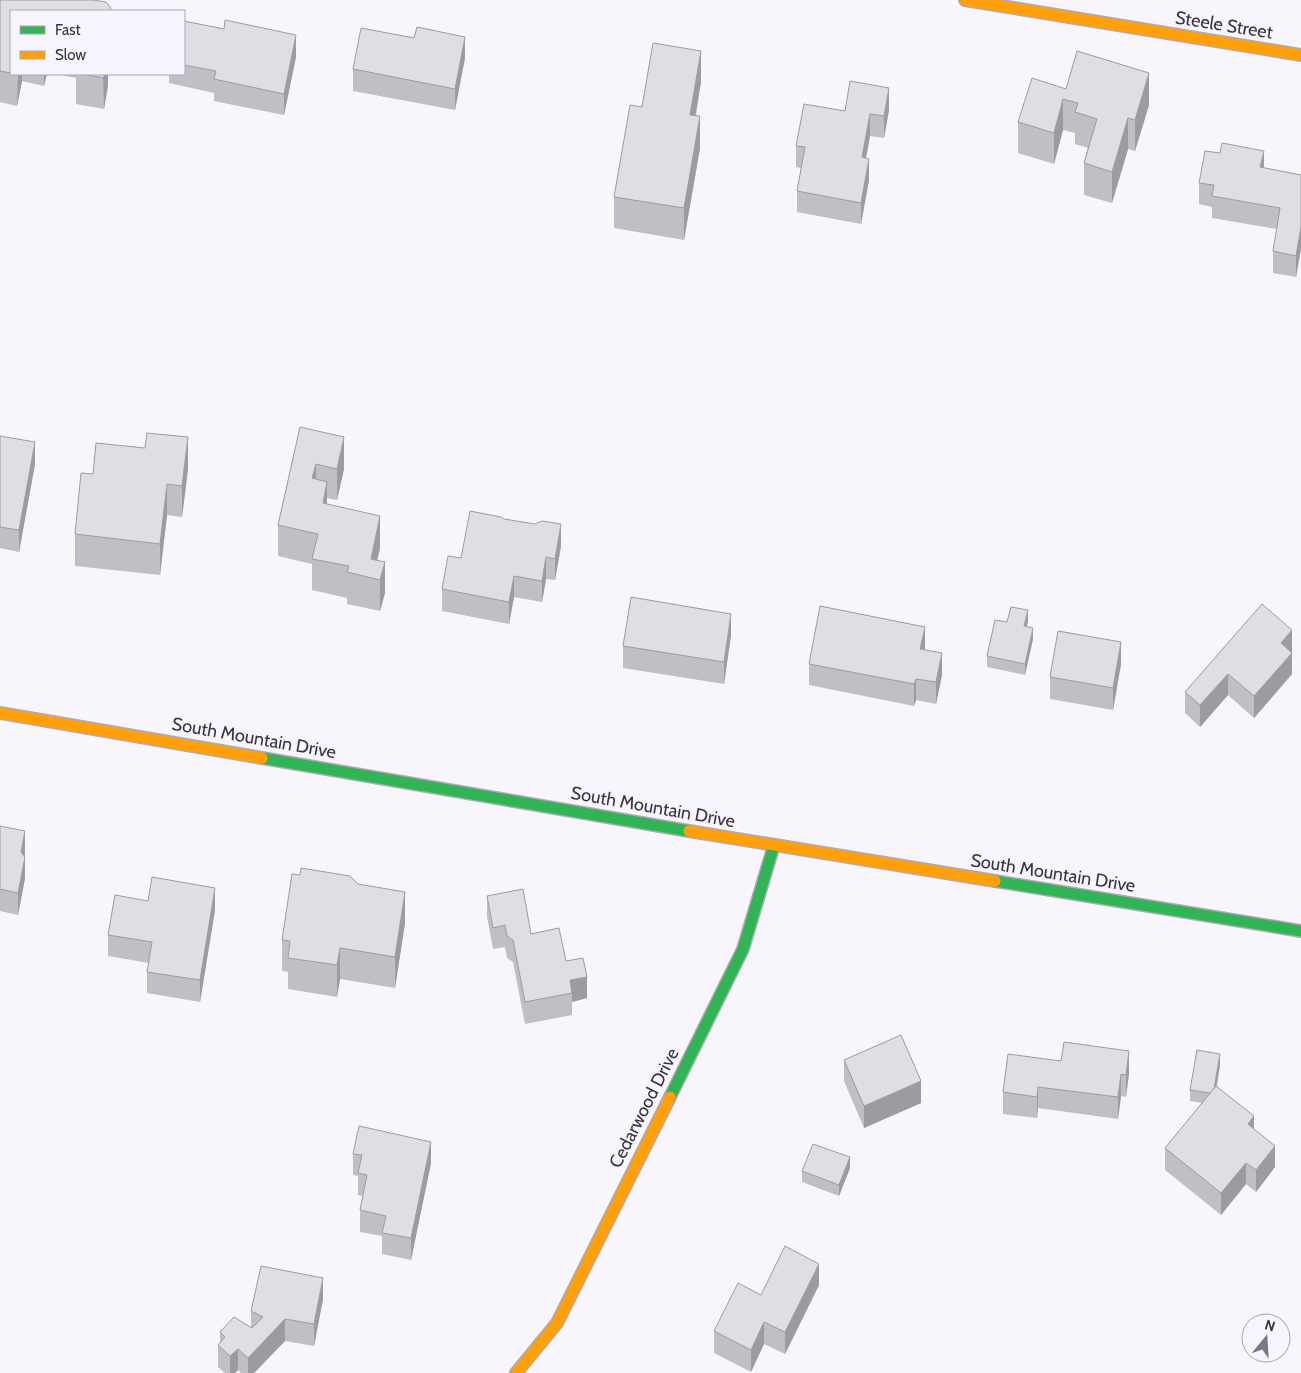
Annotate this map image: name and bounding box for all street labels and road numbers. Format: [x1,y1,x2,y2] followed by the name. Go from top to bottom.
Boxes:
[1174,6,1274,44] street label: Steele Street
[170,713,338,763] street label: South Mountain Drive
[569,782,737,832] street label: South Mountain Drive
[969,849,1137,897] street label: South Mountain Drive
[604,1044,684,1172] street label: Cedarwood Drive

